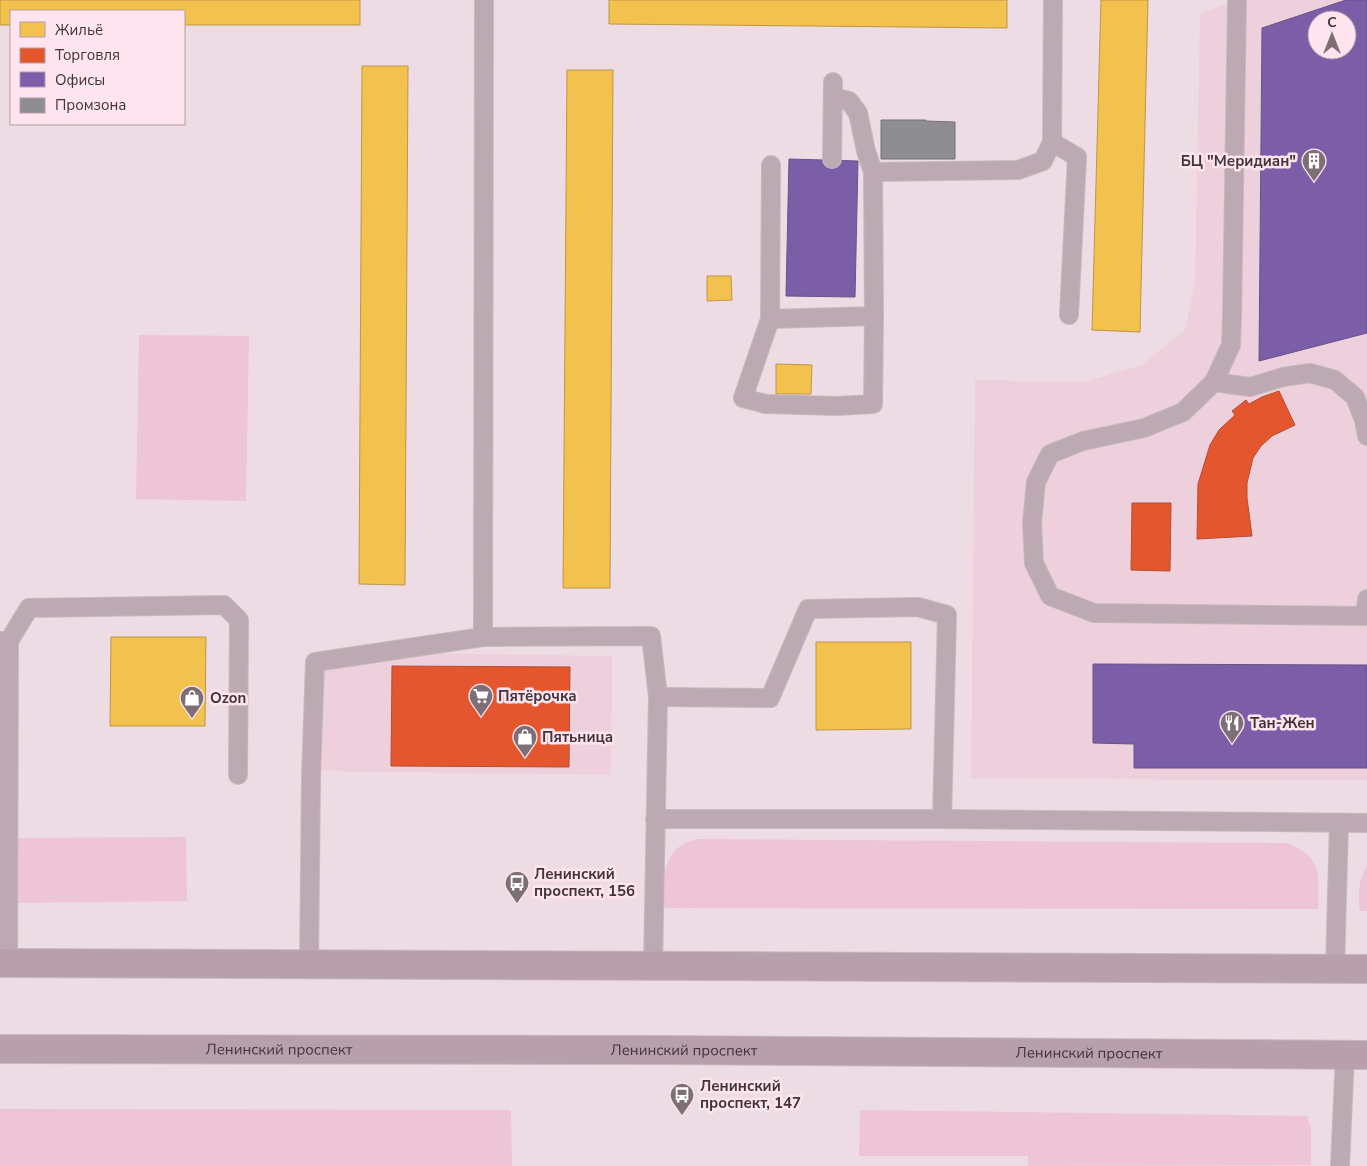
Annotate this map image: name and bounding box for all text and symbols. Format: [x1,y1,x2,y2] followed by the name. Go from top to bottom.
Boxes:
[10,10,185,125] legend
[1307,10,1357,60] north arrow
[1327,13,1337,32] text: С
[55,20,103,40] text: Жильё
[55,45,120,65] text: Торговля
[55,70,105,90] text: Офисы
[55,95,126,115] text: Промзона
[1301,148,1327,182] building icon: БЦ "Меридиан"
[1181,151,1296,171] place label: БЦ "Меридиан"
[468,683,494,717] supermarket icon: Пятёрочка
[179,685,205,719] shop icon: Ozon
[498,686,577,706] place label: Пятёрочка
[210,688,246,708] place label: Ozon
[1219,710,1245,744] restaurant icon: Тан-Жен
[1250,713,1315,733] place label: Тан-Жен
[512,724,538,758] shop icon: Пятьница
[542,727,613,747] place label: Пятьница
[534,864,635,901] place label: Ленинский проспект, 156
[504,870,530,904] bus stop icon: Ленинский проспект, 156
[206,1039,353,1060] street label: Ленинский проспект
[611,1040,758,1061] street label: Ленинский проспект
[1016,1043,1163,1064] street label: Ленинский проспект
[700,1076,801,1113] place label: Ленинский проспект, 147
[669,1082,695,1116] bus stop icon: Ленинский проспект, 147

